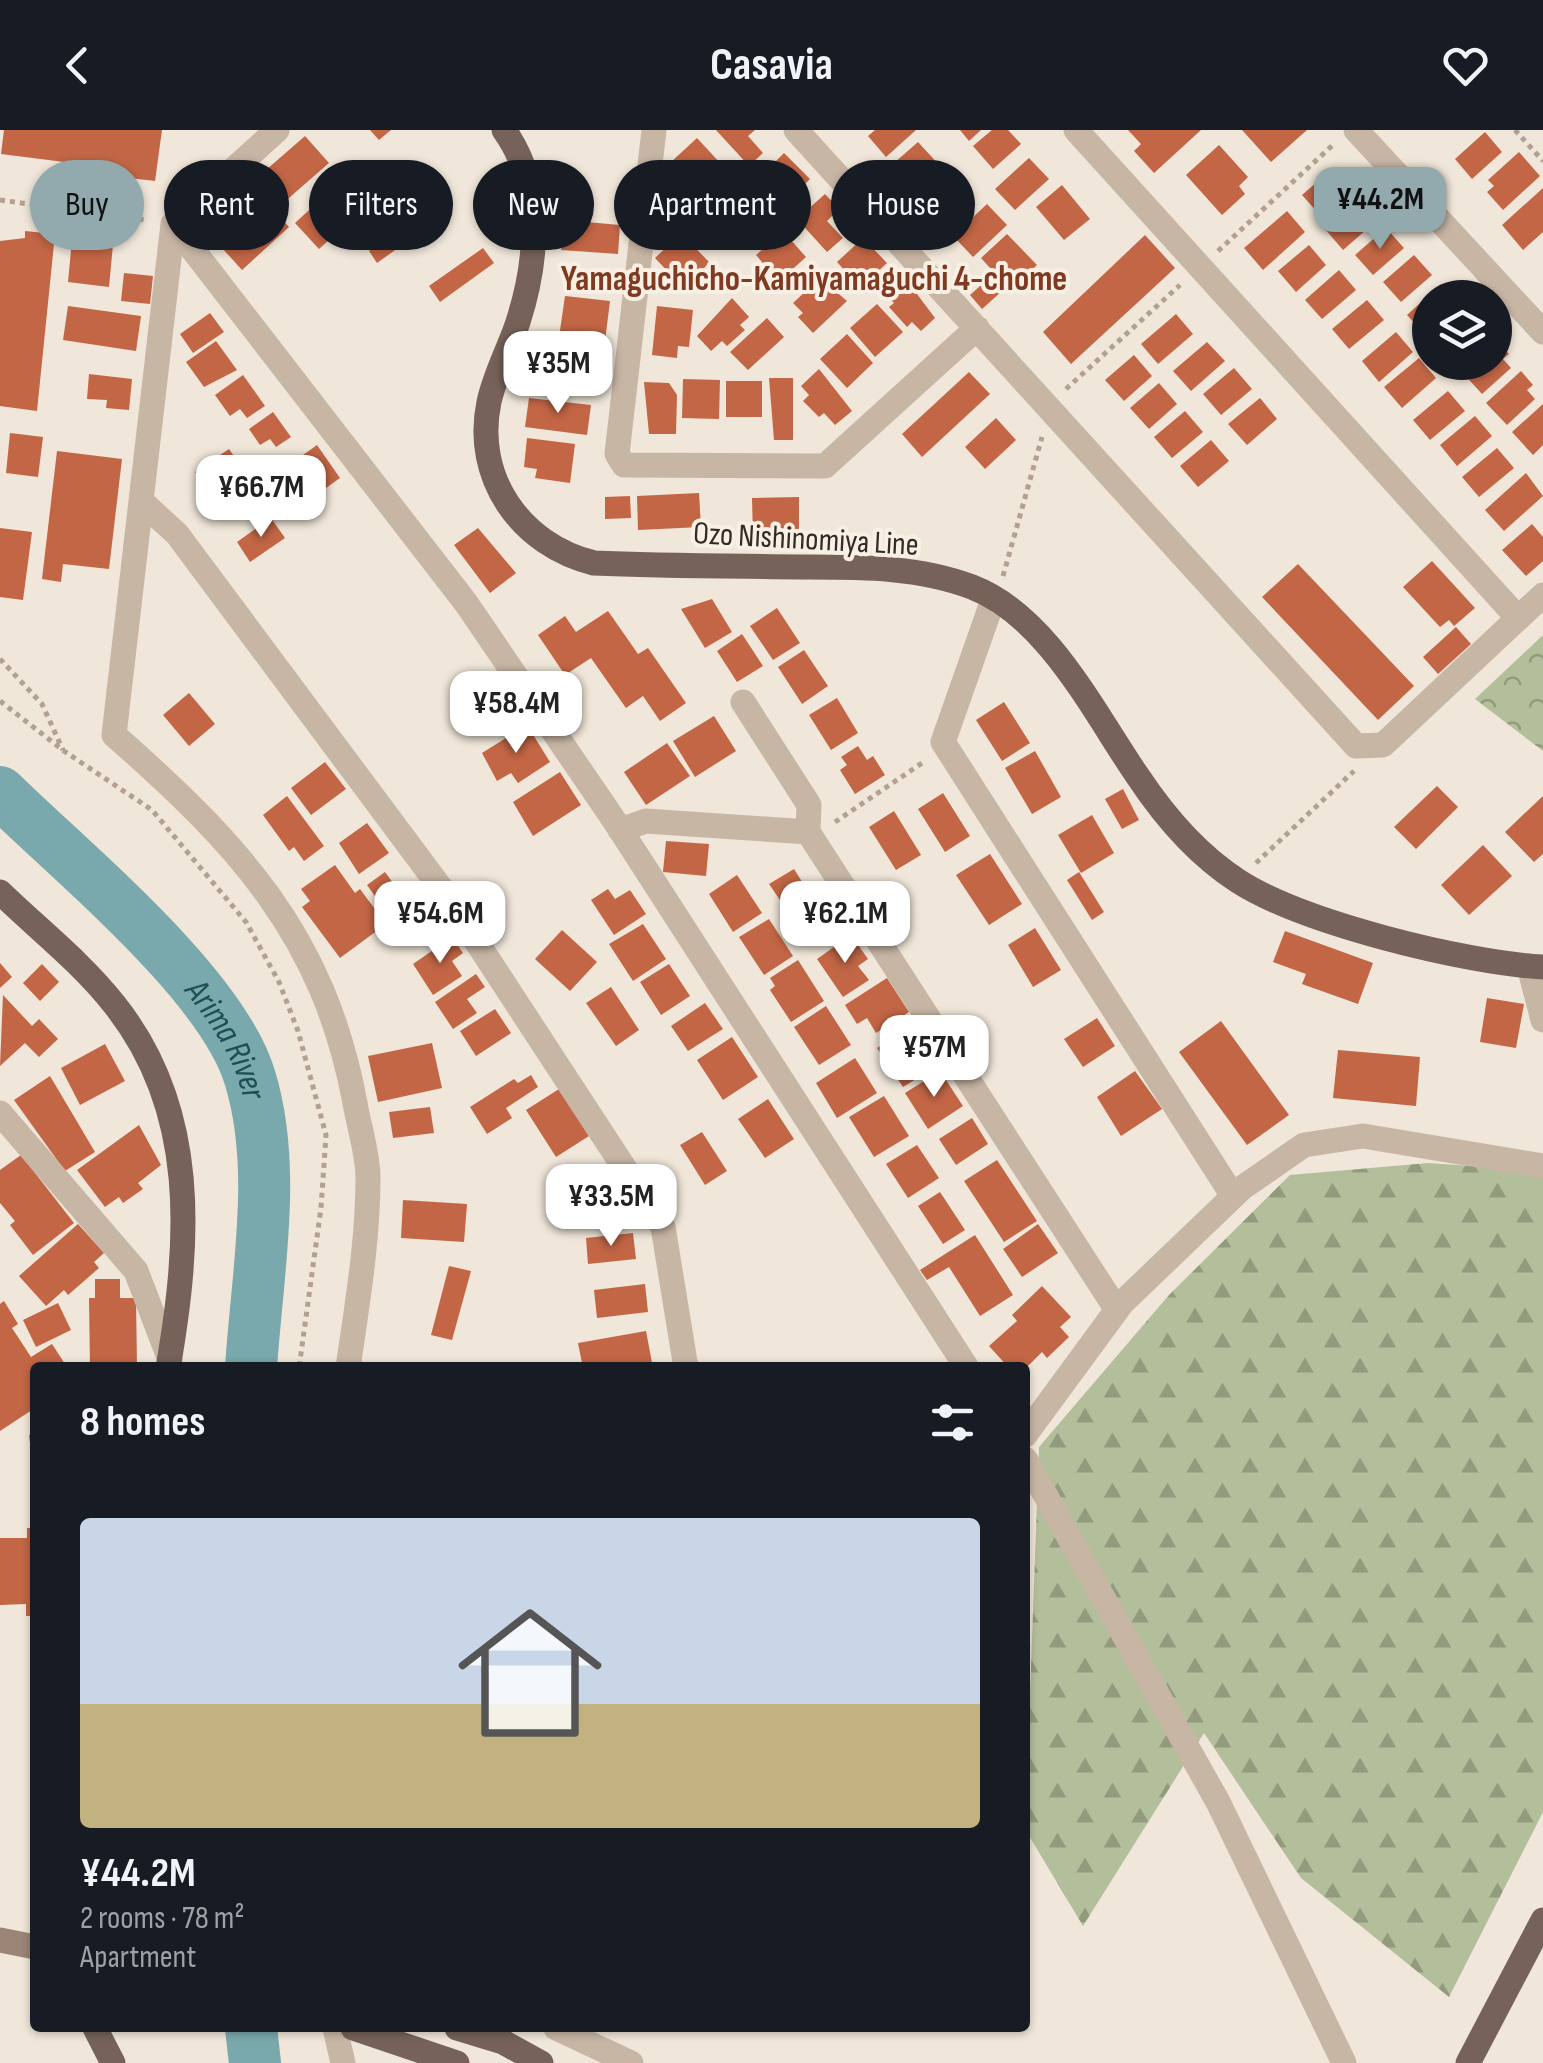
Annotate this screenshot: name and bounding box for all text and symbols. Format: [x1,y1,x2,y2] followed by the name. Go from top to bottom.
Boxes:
[50,38,105,93] icon: back
[710,38,833,93] text: Casavia
[1438,38,1493,93] icon: heart
[30,160,144,250] chip: Buy
[164,160,289,250] chip: Rent
[309,160,453,250] chip: Filters
[473,160,594,250] chip: New
[614,160,811,250] chip: Apartment
[831,160,975,250] chip: House
[1299,167,1461,252] pin: ¥44.2M
[1336,180,1424,219] text: ¥44.2M
[561,258,1067,301] district label: Yamaguchicho-Kamiyamaguchi 4-chome
[1412,280,1512,380] map controls
[1412,280,1512,380] button: layers
[499,331,617,416] pin: ¥35M
[525,344,591,383] text: ¥35M
[180,455,342,540] pin: ¥66.7M
[218,468,304,507] text: ¥66.7M
[692,514,920,565] street label: Ozo Nishinomiya Line
[435,671,597,756] pin: ¥58.4M
[472,684,560,723] text: ¥58.4M
[359,881,521,966] pin: ¥54.6M
[764,881,926,966] pin: ¥62.1M
[396,894,484,933] text: ¥54.6M
[802,894,888,933] text: ¥62.1M
[174,969,275,1105] water label: Arima River
[875,1015,993,1100] pin: ¥57M
[902,1028,966,1067] text: ¥57M
[530,1164,692,1249] pin: ¥33.5M
[568,1177,654,1216] text: ¥33.5M
[925,1395,980,1450] icon: filters
[80,1397,205,1448] text: 8 homes
[440,1583,620,1763] icon: home
[80,1848,196,1899] text: ¥44.2M
[80,1899,244,1938] text: 2 rooms · 78 m²
[80,1938,196,1977] text: Apartment

